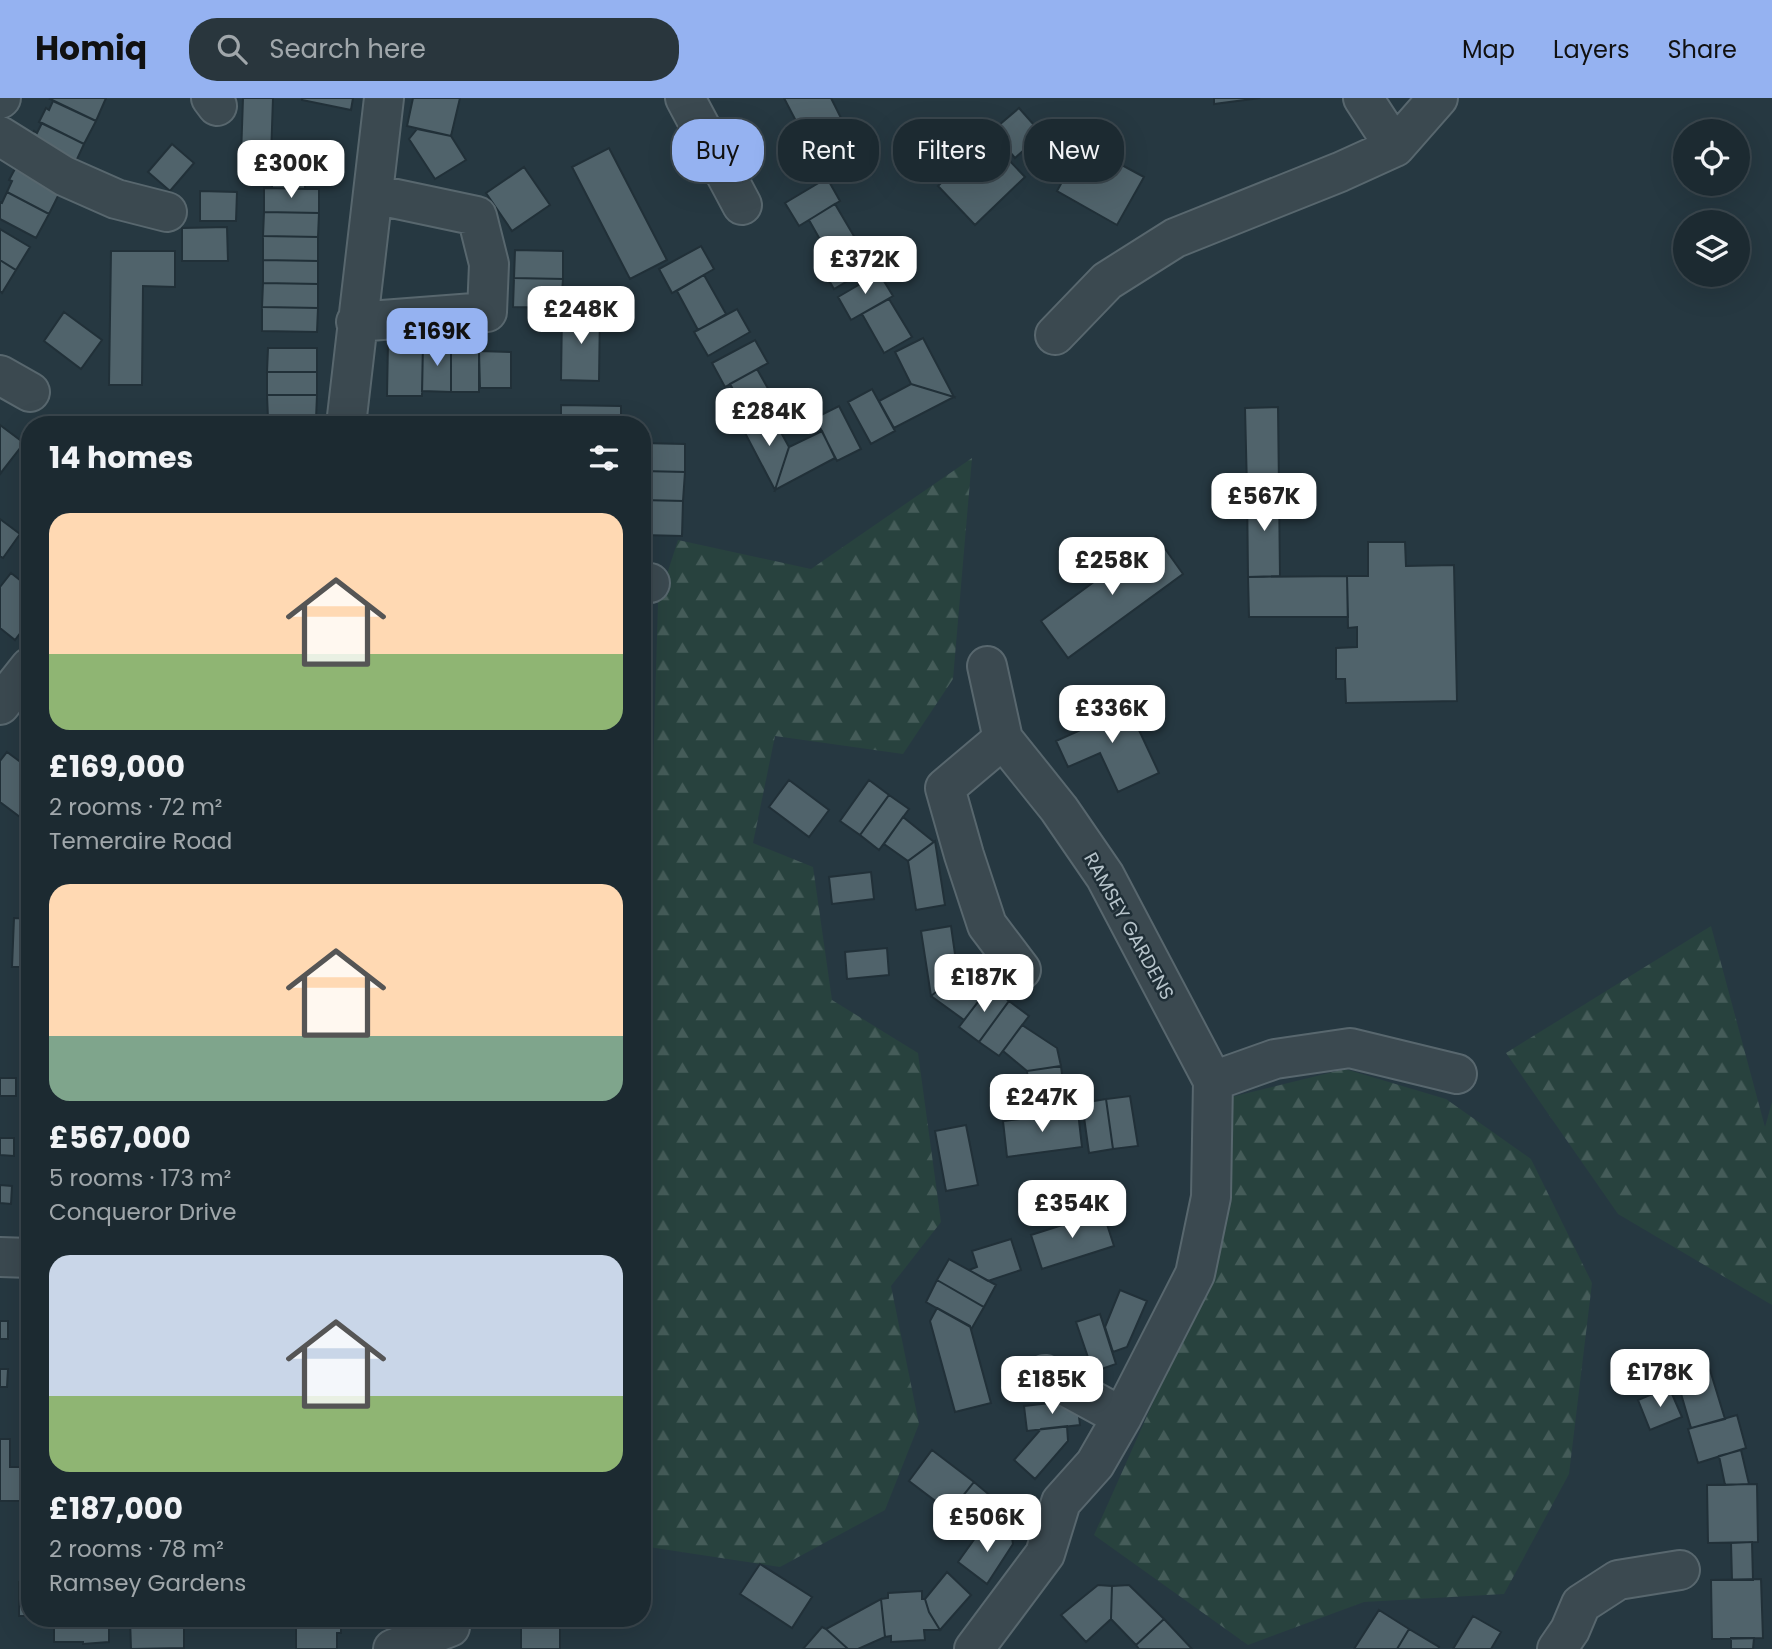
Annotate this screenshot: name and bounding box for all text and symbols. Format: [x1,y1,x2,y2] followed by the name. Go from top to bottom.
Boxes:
[189,18,679,81] search box
[35,25,147,72] text: Homiq
[213,30,251,68] icon: search
[269,31,426,67] text: Search here
[1462,33,1515,66] text: Map
[1553,33,1629,66] text: Layers
[1667,33,1737,66] text: Share
[672,119,764,182] chip: Buy
[778,119,879,182] chip: Rent
[893,119,1010,182] chip: Filters
[1024,119,1124,182] chip: New
[1673,119,1750,287] map controls
[1673,119,1750,196] button: locate
[242,140,340,200] pin: £300K
[253,147,329,179] text: £300K
[1673,210,1750,287] button: layers
[816,236,914,296] pin: £372K
[830,243,900,275] text: £372K
[532,286,630,346] pin: £248K
[544,293,618,325] text: £248K
[388,308,486,368] pin: £169K
[403,315,471,347] text: £169K
[720,388,818,448] pin: £284K
[732,395,806,427] text: £284K
[49,436,193,479] text: 14 homes
[585,439,623,477] icon: filters
[1215,474,1313,533] pin: £567K
[1227,480,1301,512] text: £567K
[1063,538,1161,597] pin: £258K
[1075,544,1149,576] text: £258K
[273,559,399,685] icon: home
[1063,686,1161,745] pin: £336K
[1075,692,1149,724] text: £336K
[49,745,185,788] text: £169,000
[49,791,222,823] text: 2 rooms · 72 m²
[49,825,232,857] text: Temeraire Road
[1077,847,1181,1005] street label: RAMSEY GARDENS
[273,930,399,1056] icon: home
[935,954,1033,1014] pin: £187K
[950,961,1018,993] text: £187K
[993,1074,1091,1134] pin: £247K
[1006,1081,1078,1113] text: £247K
[49,1116,191,1159] text: £567,000
[49,1162,231,1194] text: 5 rooms · 173 m²
[1023,1180,1121,1240] pin: £354K
[1034,1187,1110,1219] text: £354K
[49,1196,236,1228] text: Conqueror Drive
[273,1301,399,1427] icon: home
[1611,1350,1709,1409] pin: £178K
[1003,1356,1101,1416] pin: £185K
[1626,1356,1694,1388] text: £178K
[1017,1363,1087,1395] text: £185K
[49,1487,183,1530] text: £187,000
[938,1494,1036,1554] pin: £506K
[949,1501,1025,1533] text: £506K
[49,1533,224,1565] text: 2 rooms · 78 m²
[49,1567,246,1599] text: Ramsey Gardens

